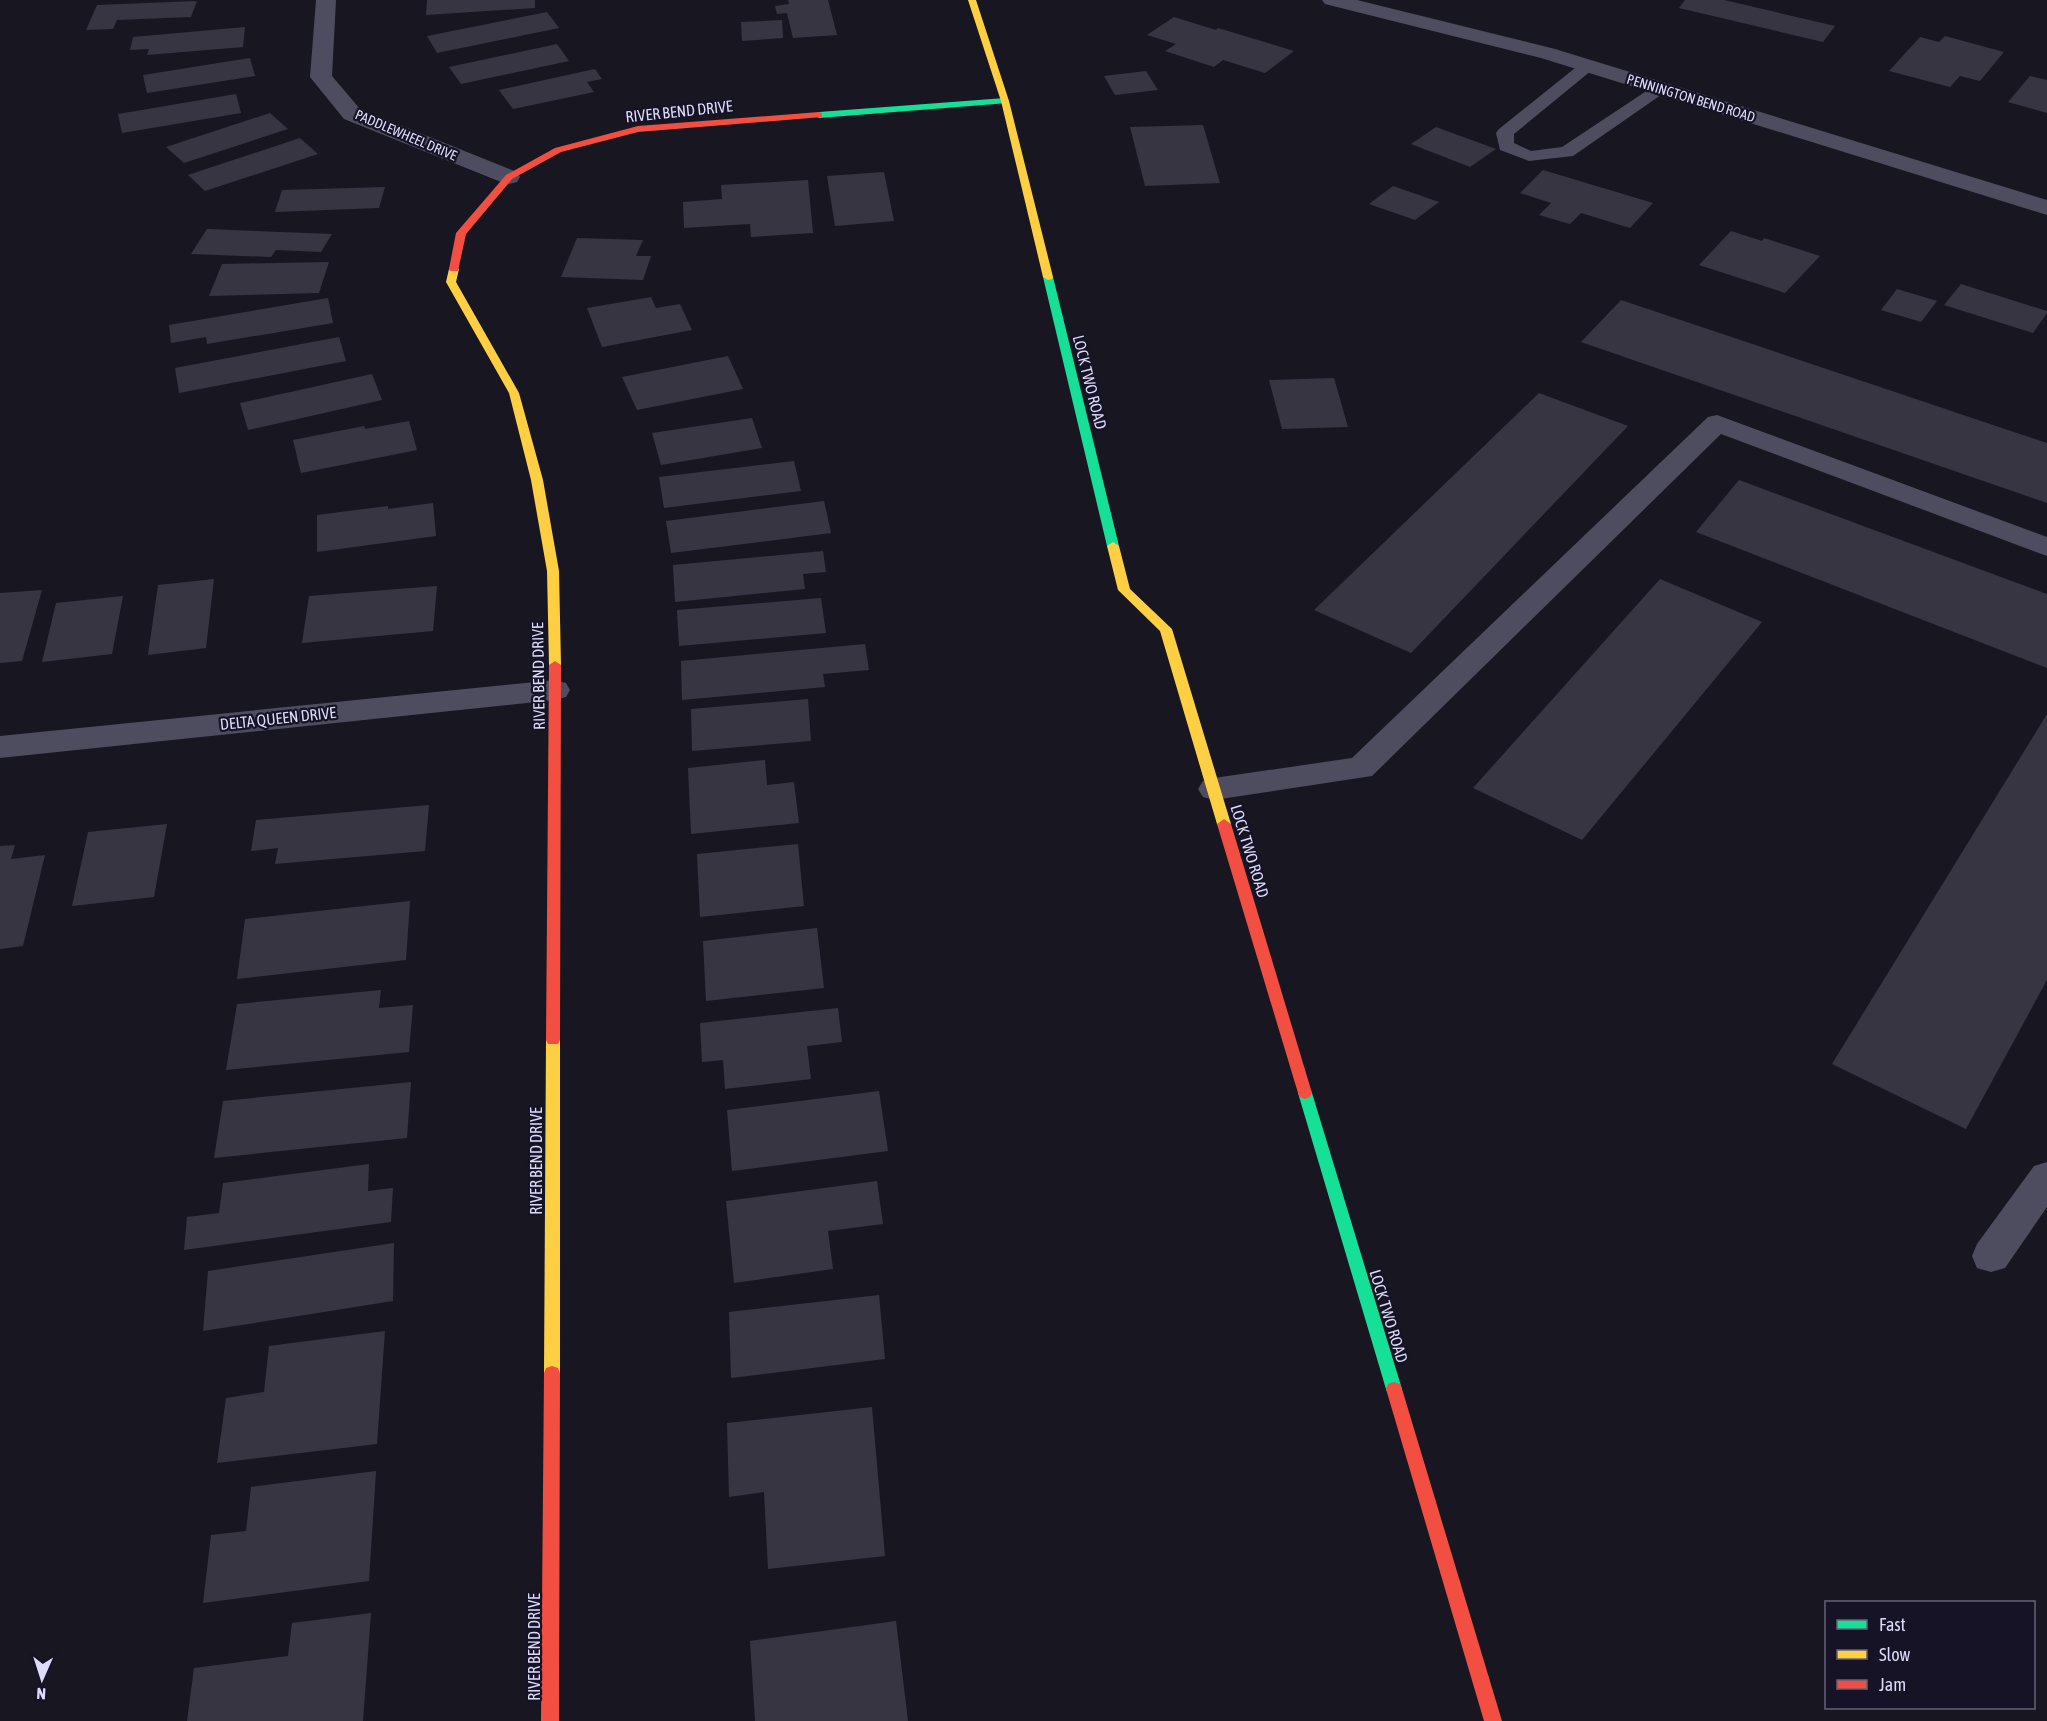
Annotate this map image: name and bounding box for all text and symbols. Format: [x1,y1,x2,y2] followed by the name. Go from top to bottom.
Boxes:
[1625,71,1757,125] street label: PENNINGTON BEND ROAD
[625,96,734,126] street label: RIVER BEND DRIVE
[353,106,459,164] street label: PADDLEWHEEL DRIVE
[1070,333,1110,431] street label: LOCK TWO ROAD
[528,622,548,730] street label: RIVER BEND DRIVE
[219,703,337,733] street label: DELTA QUEEN DRIVE
[1227,802,1273,900] street label: LOCK TWO ROAD
[527,1107,545,1215] street label: RIVER BEND DRIVE
[1366,1267,1412,1365] street label: LOCK TWO ROAD
[525,1593,543,1701] street label: RIVER BEND DRIVE
[1825,1601,2035,1709] legend
[1879,1614,1906,1635] text: Fast
[1879,1644,1910,1665] text: Slow
[12,1649,72,1709] north arrow
[1879,1674,1906,1695] text: Jam
[36,1685,46,1703] text: N

